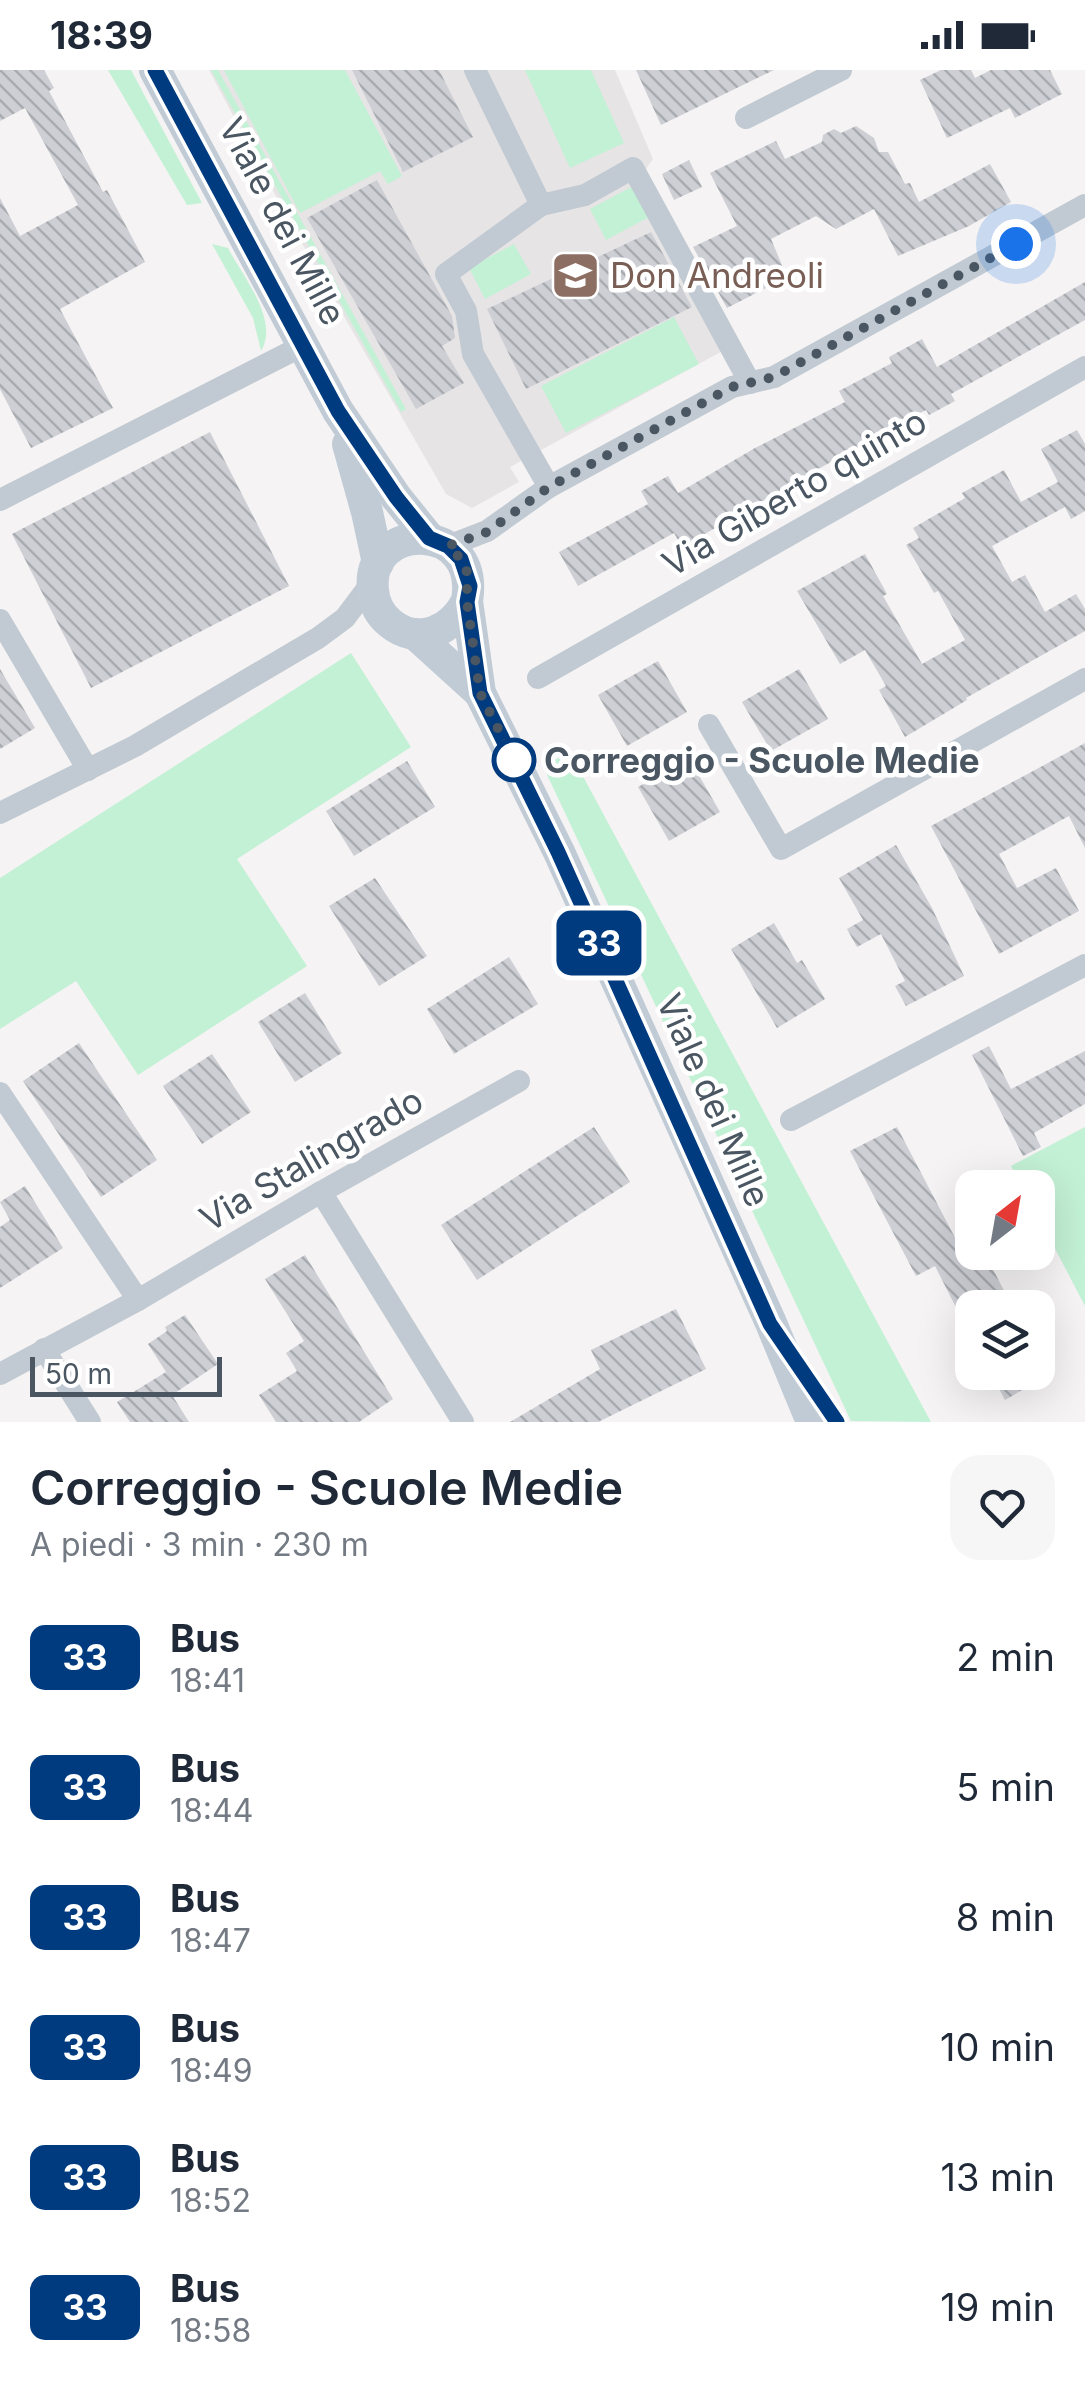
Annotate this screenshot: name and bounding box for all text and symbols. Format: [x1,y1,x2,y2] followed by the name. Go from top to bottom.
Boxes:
[50,12,153,58] text: 18:39
[211,110,355,332] street label: Viale dei Mille
[991,219,1041,269] your location
[549,249,601,301] school or university icon: Don Andreoli
[610,254,824,296] place label: Don Andreoli
[655,399,933,585] street label: Via Giberto quinto
[493,739,535,781] marker: Correggio - Scuole Medie
[544,739,979,781] place label: Correggio - Scuole Medie
[554,910,644,976] line badge: 33
[576,922,622,964] text: 33
[648,987,780,1213] street label: Viale dei Mille
[192,1078,430,1240] street label: Via Stalingrado
[955,1170,1055,1270] north arrow
[955,1170,1055,1390] map controls
[955,1290,1055,1390] button: layers
[30,1352,222,1396] scale bar
[45,1357,112,1391] text: 50 m
[950,1455,1055,1560] button: heart
[30,1458,623,1517] text: Correggio - Scuole Medie
[30,1525,369,1564] text: A piedi · 3 min · 230 m
[170,1615,240,1661] text: Bus
[956,1634,1055,1680] text: 2 min
[62,1636,108,1678] text: 33
[170,1661,245,1700] text: 18:41
[170,1745,240,1791] text: Bus
[956,1764,1055,1810] text: 5 min
[62,1766,108,1808] text: 33
[170,1791,253,1830] text: 18:44
[170,1875,240,1921] text: Bus
[956,1894,1055,1940] text: 8 min
[62,1896,108,1938] text: 33
[170,1921,251,1960] text: 18:47
[170,2005,240,2051] text: Bus
[940,2024,1055,2070] text: 10 min
[62,2026,108,2068] text: 33
[170,2051,253,2090] text: 18:49
[170,2135,240,2181] text: Bus
[940,2154,1055,2200] text: 13 min
[62,2156,108,2198] text: 33
[170,2181,251,2220] text: 18:52
[170,2265,240,2311] text: Bus
[940,2284,1055,2330] text: 19 min
[62,2286,108,2328] text: 33
[170,2311,251,2350] text: 18:58

